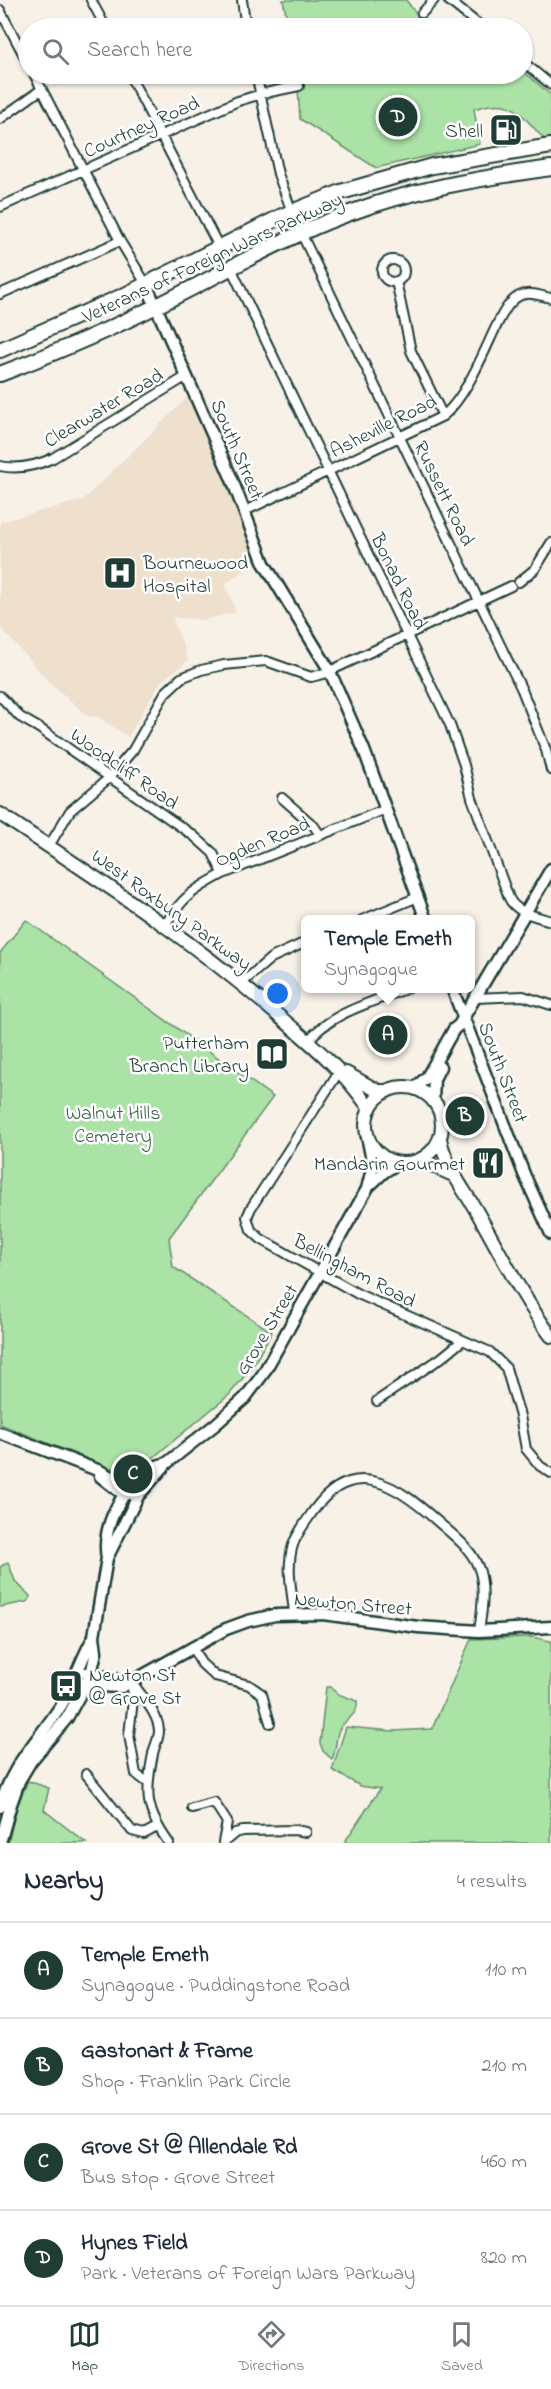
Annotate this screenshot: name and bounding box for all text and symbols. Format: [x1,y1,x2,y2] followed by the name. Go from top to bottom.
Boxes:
[18,18,533,84] search box
[39,35,72,68] icon: search
[87,35,192,67] text: Search here
[79,90,205,167] street label: Courtney Road
[378,94,418,140] pin: D
[488,112,524,148] fuel station icon: Shell
[445,118,483,147] place label: Shell
[77,186,348,334] street label: Veterans of Foreign Wars Parkway
[39,362,169,456] street label: Clearwater Road
[326,388,443,467] street label: Asheville Road
[202,395,270,505] street label: South Street
[405,437,481,552] street label: Russett Road
[361,528,434,635] street label: Bonad Road
[142,550,248,602] place label: Bournewood Hospital
[102,555,138,591] hospital icon: Bournewood Hospital
[64,722,184,818] street label: Woodcliff Road
[211,810,315,877] street label: Ogden Road
[84,843,257,979] street label: West Roxbury Parkway
[301,915,475,993] popup
[324,924,452,956] text: Temple Emeth
[324,956,417,985] text: Synagogue
[263,979,292,1008] your location
[368,1012,408,1058] pin: A
[469,1018,534,1128] street label: South Street
[128,1030,249,1082] place label: Putterham Branch Library
[254,1036,290,1072] library icon: Putterham Branch Library
[446,1094,484,1138] pin: B
[66,1100,160,1152] park label: Walnut Hills Cemetery
[470,1145,506,1181] restaurant icon: Mandarin Gourmet
[314,1151,465,1180] place label: Mandarin Gourmet
[286,1227,420,1318] street label: Bellingham Road
[229,1279,307,1381] street label: Grove Street
[114,1452,152,1496] pin: C
[293,1586,413,1625] street label: Newton Street
[89,1662,182,1714] place label: Newton St @ Grove St
[48,1668,84,1704] bus stop icon: Newton St @ Grove St
[24,1863,103,1901] text: Nearby
[457,1868,527,1897] text: 4 results
[81,1940,209,1972] text: Temple Emeth
[37,1956,50,1985] text: A
[485,1956,527,1985] text: 110 m
[81,1972,350,2001] text: Synagogue · Puddingstone Road
[81,2036,253,2068] text: Gastonart & Frame
[37,2052,50,2081] text: B
[482,2052,527,2081] text: 210 m
[81,2068,291,2097] text: Shop · Franklin Park Circle
[81,2132,297,2164] text: Grove St @ Allendale Rd
[38,2148,49,2177] text: C
[481,2148,527,2177] text: 460 m
[81,2164,275,2193] text: Bus stop · Grove Street
[81,2228,188,2260] text: Hynes Field
[36,2244,51,2273] text: D
[480,2244,527,2273] text: 820 m
[81,2260,415,2289] text: Park · Veterans of Foreign Wars Parkway
[68,2318,101,2378] tab: Map
[238,2318,304,2378] tab: Directions
[441,2318,483,2378] tab: Saved

